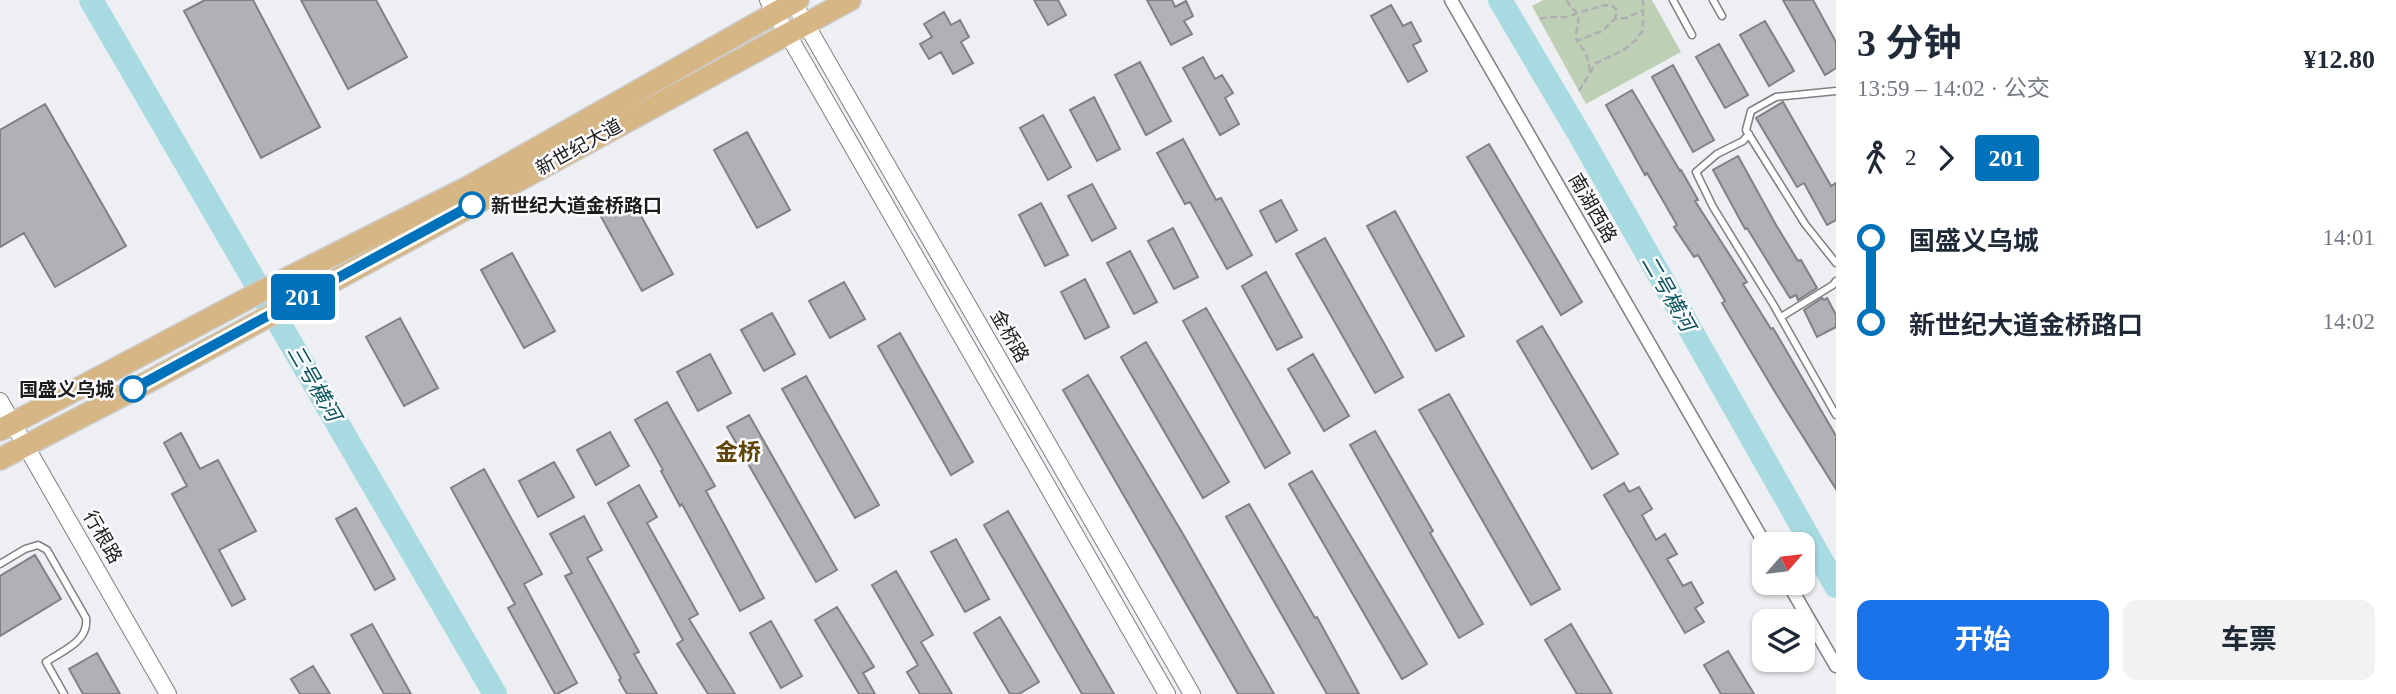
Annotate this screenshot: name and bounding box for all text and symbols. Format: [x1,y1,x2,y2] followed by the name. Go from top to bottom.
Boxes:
[1857,22,1962,64] text: 3 分钟
[2304,45,2375,74] text: ¥12.80
[1857,76,2050,101] text: 13:59 – 14:02 · 公交
[532,115,626,179] street label: 新世纪大道
[1857,139,1895,177] icon: walk
[1927,139,1965,177] icon: forward
[1905,145,1917,170] text: 2
[1989,145,2025,171] text: 201
[1565,170,1621,246] street label: 南湖西路
[459,192,485,218] marker: 新世纪大道金桥路口
[491,195,662,216] place label: 新世纪大道金桥路口
[2323,225,2375,250] text: 14:01
[1909,227,2039,256] text: 国盛义乌城
[1637,251,1701,339] water label: 二号横河
[263,274,343,320] line badge: 201
[285,284,321,310] text: 201
[987,306,1033,366] street label: 金桥路
[2323,309,2375,334] text: 14:02
[1909,311,2143,340] text: 新世纪大道金桥路口
[283,341,347,429] water label: 三号横河
[120,376,146,402] marker: 国盛义乌城
[19,379,114,400] place label: 国盛义乌城
[715,439,761,465] district label: 金桥
[80,507,126,567] street label: 行根路
[1752,532,1815,595] north arrow
[1752,532,1815,672] map controls
[1857,600,2109,680] button: 开始
[2123,600,2375,680] button: 车票
[1752,609,1815,672] button: layers

